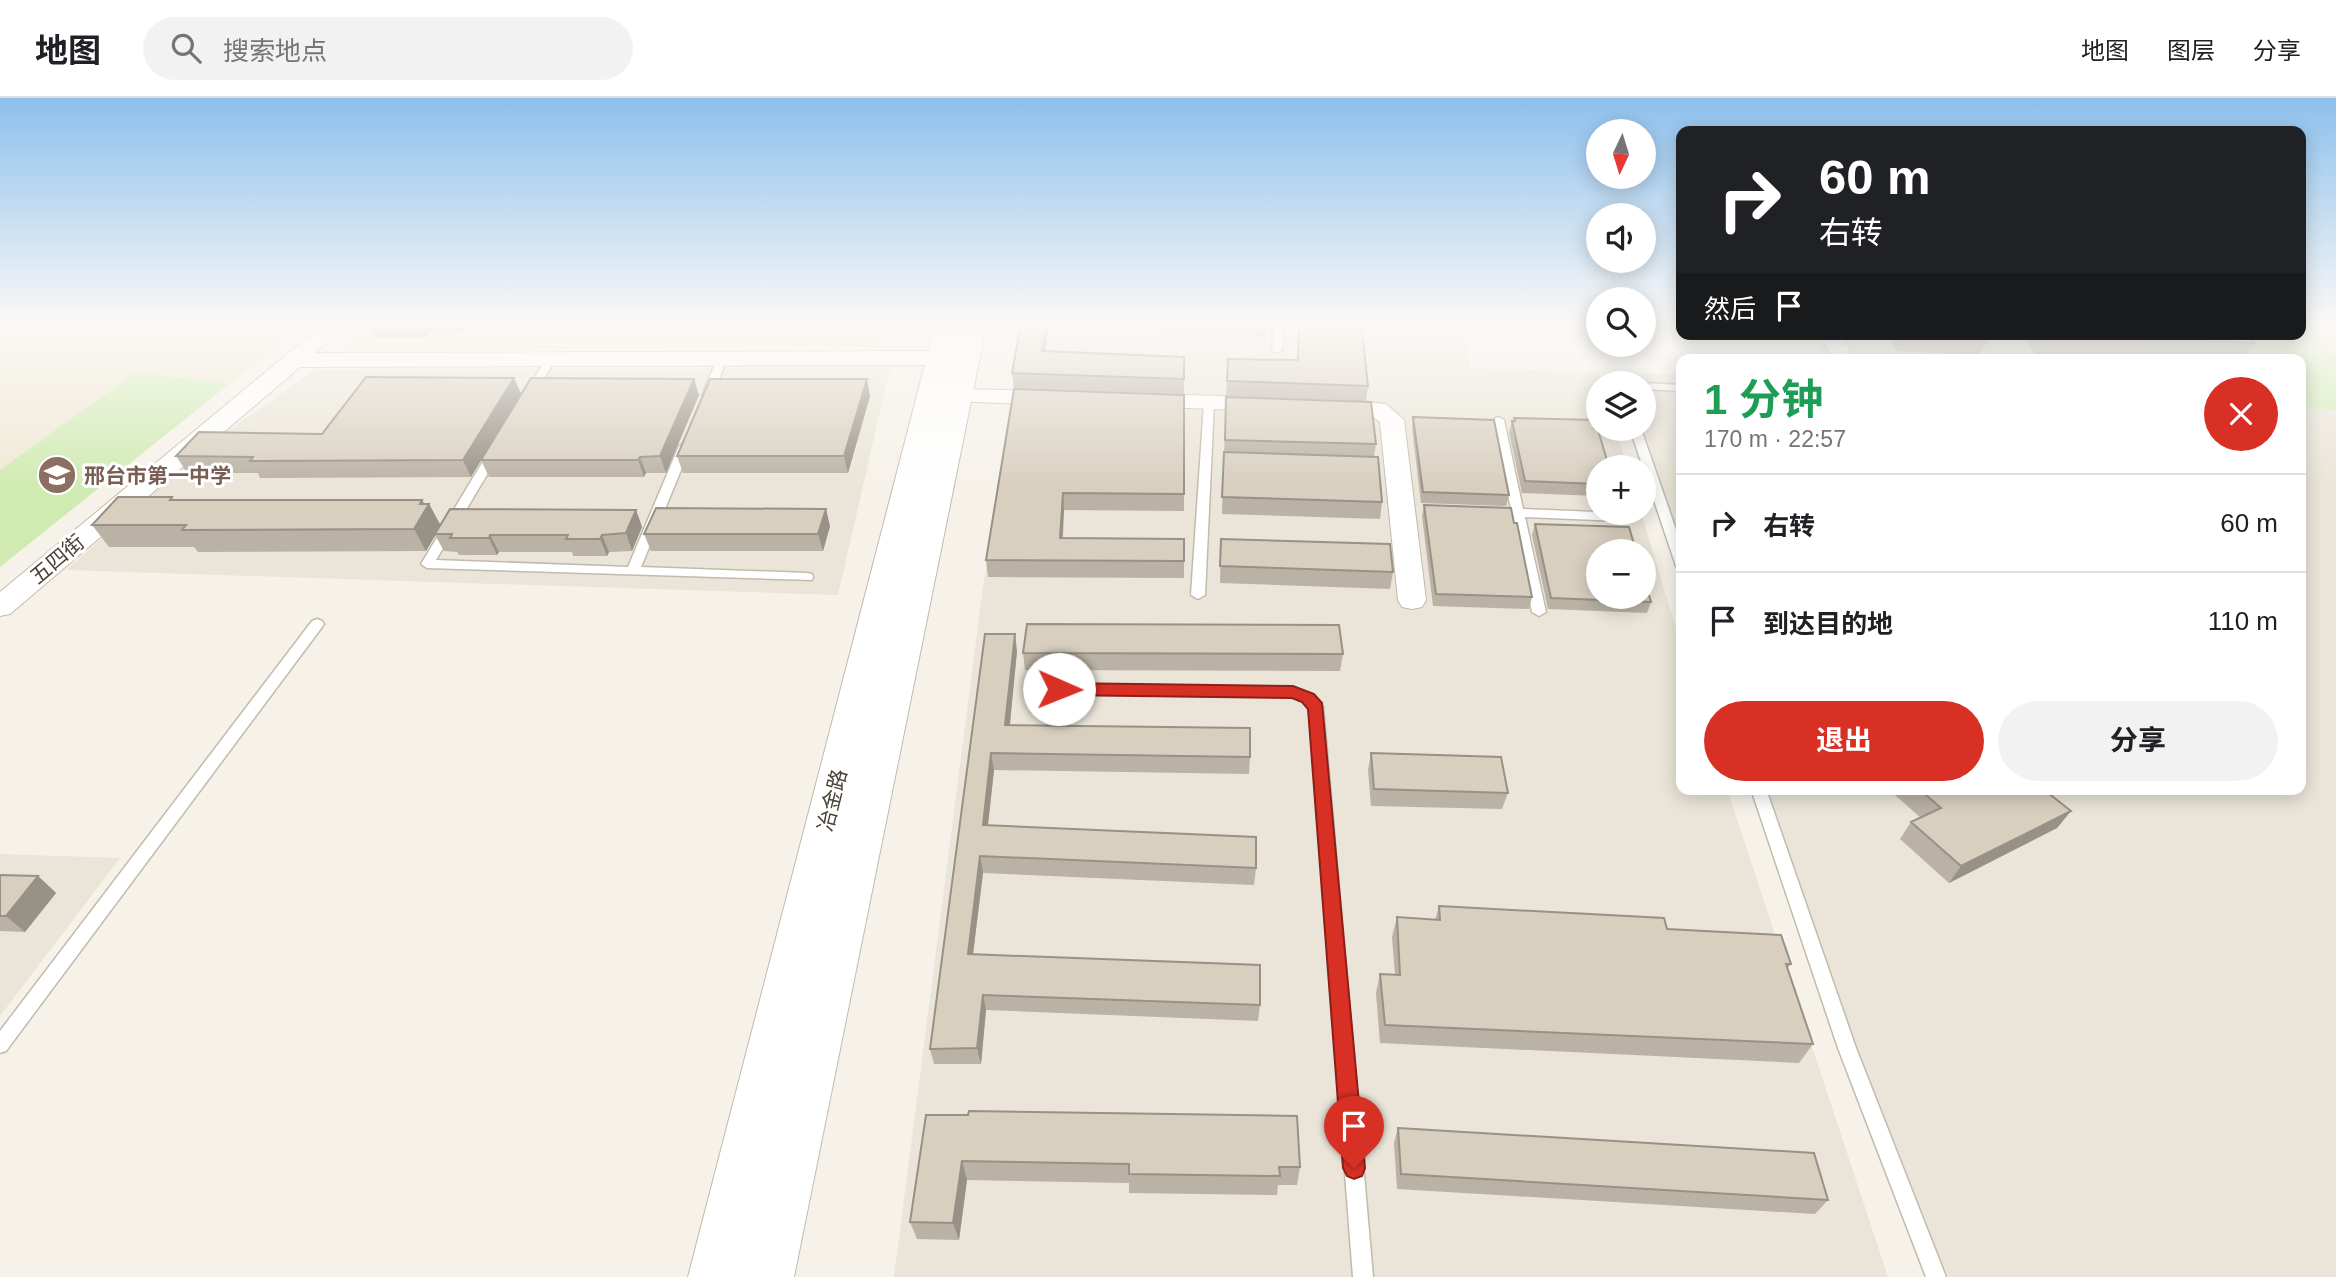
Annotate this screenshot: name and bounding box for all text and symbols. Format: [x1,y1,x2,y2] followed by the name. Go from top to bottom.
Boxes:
[143,17,633,80] search box
[167,29,205,67] icon: search
[35,32,101,69] text: 地图
[223,36,327,66] text: 搜索地点
[2081,37,2129,64] text: 地图
[2167,37,2215,64] text: 图层
[2253,37,2301,64] text: 分享
[1586,119,1656,189] north arrow
[1586,119,1656,609] map controls
[1819,150,1931,204] text: 60 m
[1704,154,1795,245] icon: right
[1586,203,1656,273] button: sound
[1819,215,1883,251] text: 右转
[1586,287,1656,357] button: search
[1770,287,1808,325] icon: arrive
[1704,294,1756,324] text: 然后
[1586,371,1656,441] button: layers
[1704,376,1823,423] text: 1 分钟
[2204,377,2278,451] button: close
[1704,426,1846,452] text: 170 m · 22:57
[36,454,78,496] school or university icon: 邢台市第一中学
[1586,455,1656,525] button: +
[84,464,231,487] place label: 邢台市第一中学
[1704,504,1742,542] icon: right
[2220,508,2278,538] text: 60 m
[1763,511,1815,541] text: 右转
[25,530,89,588] street label: 五四街
[1586,539,1656,609] button: −
[1704,602,1742,640] icon: arrive
[2208,606,2278,636] text: 110 m
[1763,609,1893,639] text: 到达目的地
[1022,652,1096,726] position arrow
[1704,701,1984,781] button: 退出
[1998,701,2278,781] button: 分享
[813,767,851,833] street label: 冶金路
[1324,1096,1384,1168] pin
[1335,1107,1373,1145] icon: arrive

